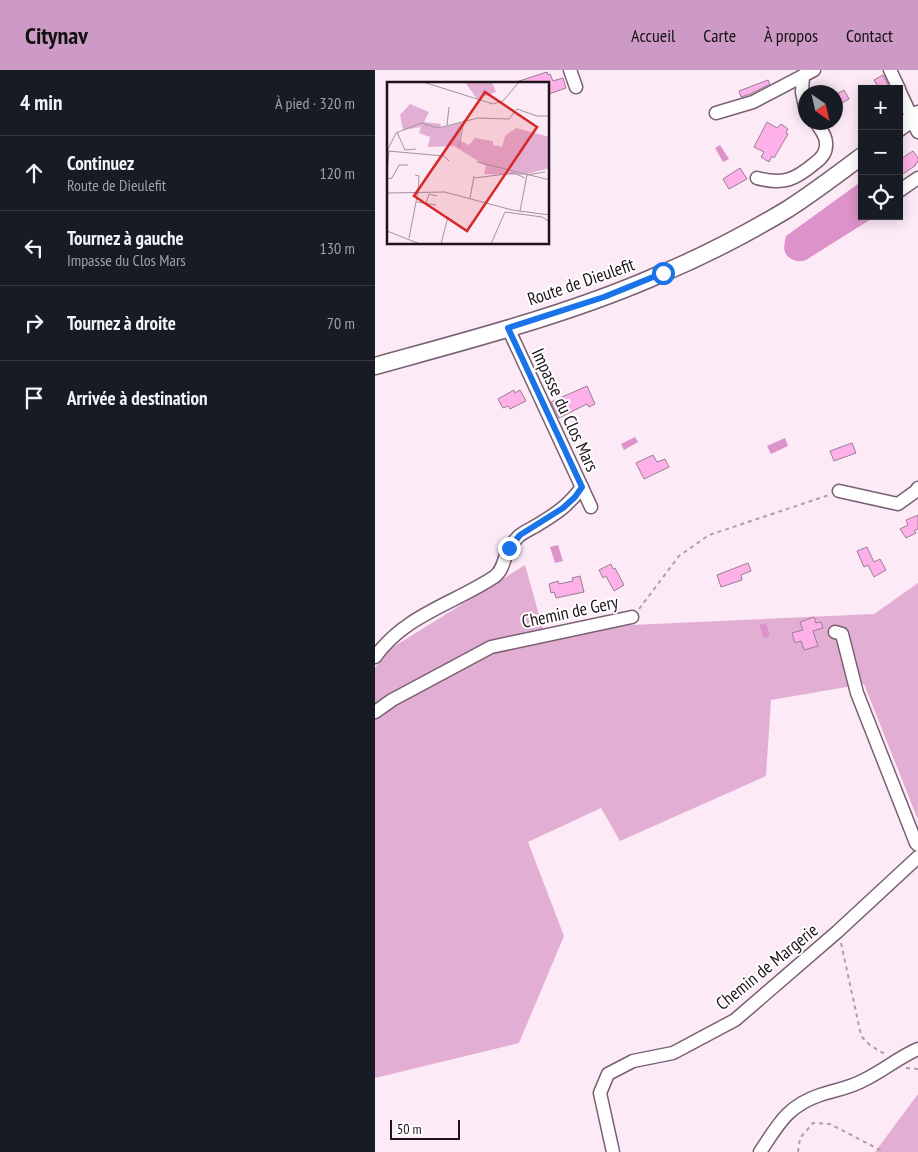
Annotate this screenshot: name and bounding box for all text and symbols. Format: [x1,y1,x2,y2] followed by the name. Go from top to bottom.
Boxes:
[25,20,88,51] text: Citynav
[631,24,675,47] text: Accueil
[703,24,736,47] text: Carte
[764,24,818,47] text: À propos
[846,24,893,47] text: Contact
[387,82,550,245] inset map
[798,85,843,130] north arrow
[858,85,903,220] map controls
[858,85,903,130] button: +
[20,89,62,116] text: 4 min
[275,93,355,113] text: À pied · 320 m
[858,130,903,175] button: −
[67,151,134,175] text: Continuez
[20,159,48,187] icon: ahead
[320,163,355,183] text: 120 m
[67,175,166,195] text: Route de Dieulefit
[858,175,903,220] button: locate
[67,226,184,250] text: Tournez à gauche
[20,234,48,262] icon: left
[320,238,355,258] text: 130 m
[67,250,186,270] text: Impasse du Clos Mars
[524,252,637,311] street label: Route de Dieulefit
[652,262,675,285] route start
[20,309,48,337] icon: right
[67,311,176,335] text: Tournez à droite
[327,313,355,333] text: 70 m
[527,344,604,475] street label: Impasse du Clos Mars
[20,384,48,412] icon: arrive
[67,386,208,410] text: Arrivée à destination
[498,537,521,560] route end
[520,590,620,633] street label: Chemin de Gery
[711,918,823,1015] street label: Chemin de Margerie
[390,1117,460,1140] scale bar
[397,1120,422,1138] text: 50 m

